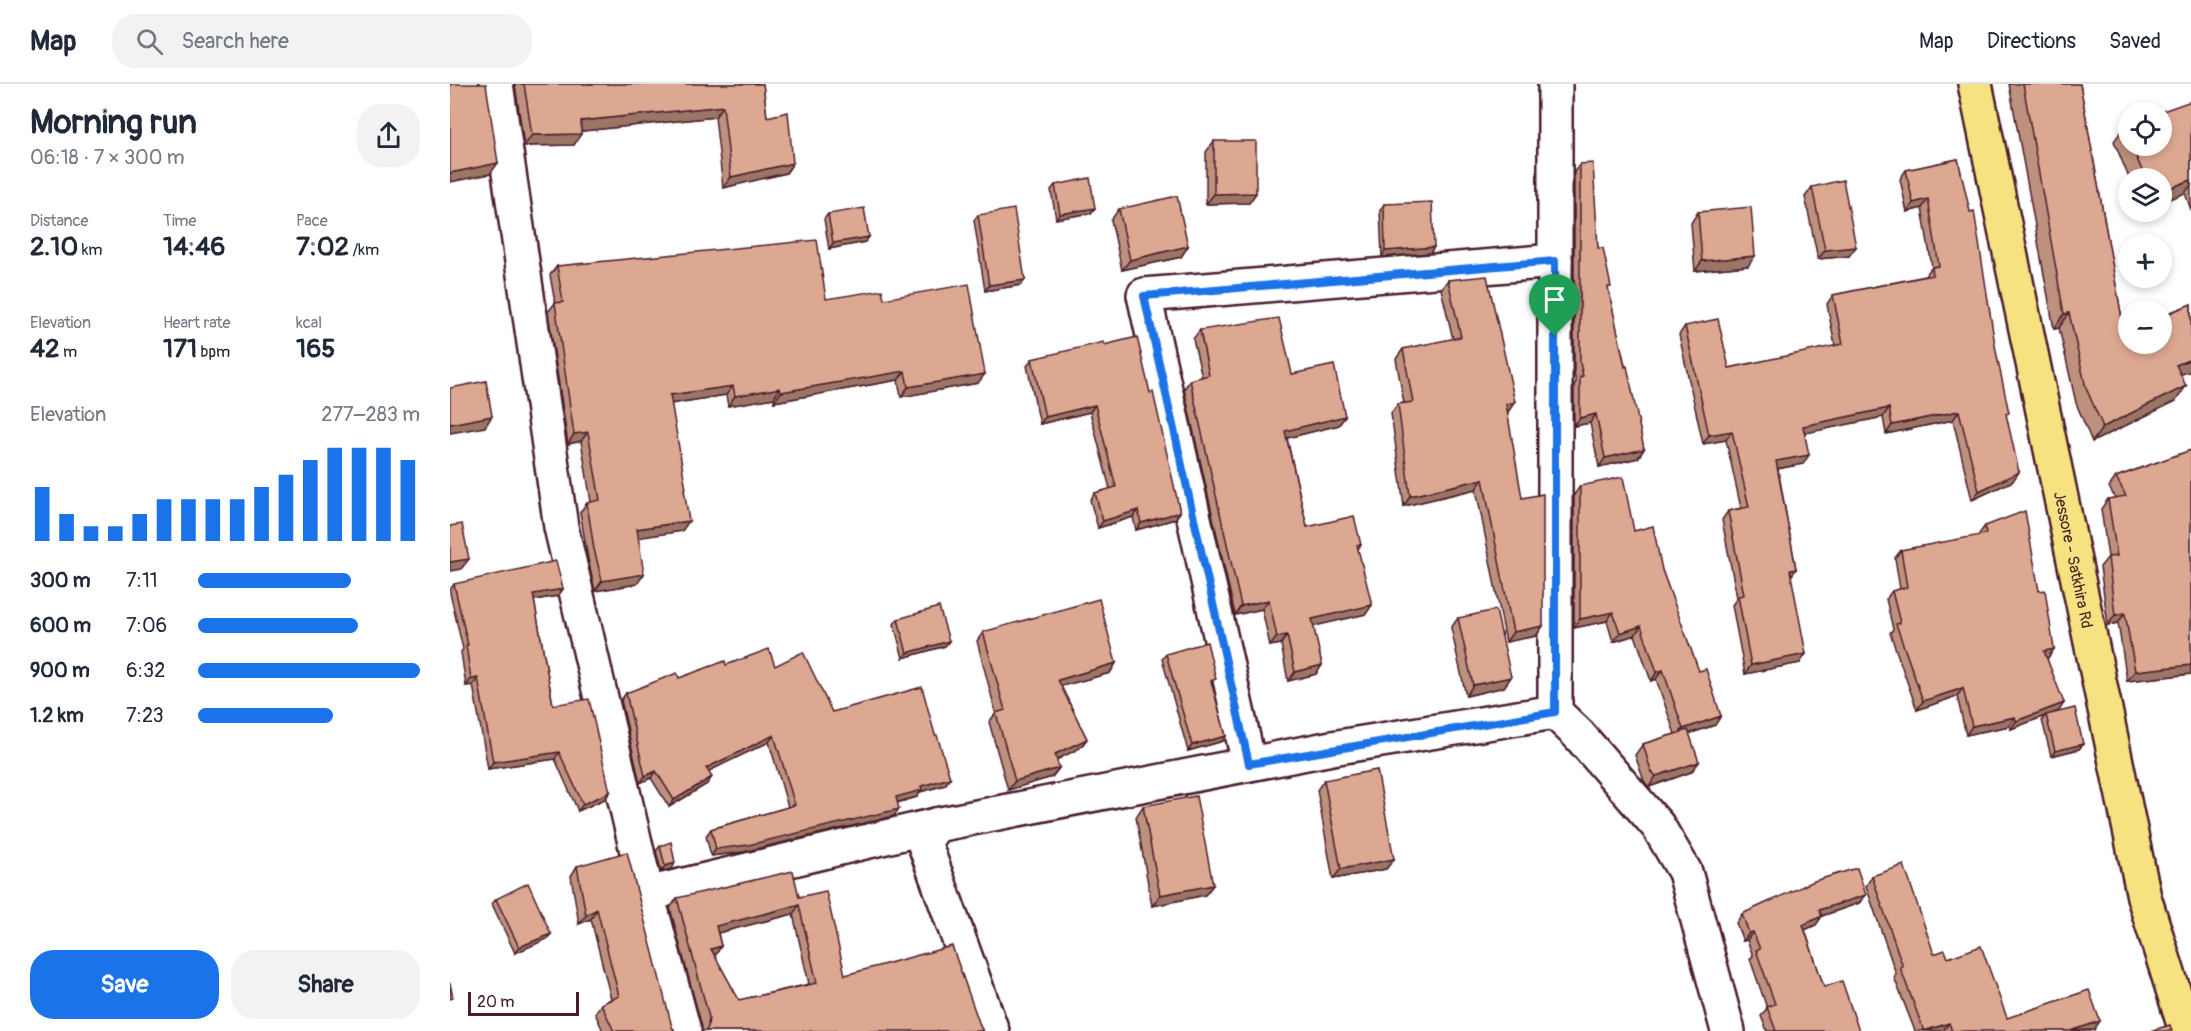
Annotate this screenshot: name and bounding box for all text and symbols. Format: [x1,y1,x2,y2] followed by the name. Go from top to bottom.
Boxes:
[112,14,532,68] search box
[30,24,76,59] text: Map
[133,25,166,58] icon: search
[181,27,289,55] text: Search here
[1919,28,1954,55] text: Map
[1987,28,2076,55] text: Directions
[2109,28,2161,55] text: Saved
[30,102,197,143] text: Morning run
[2118,102,2172,354] map controls
[2118,102,2172,156] button: locate
[357,104,420,167] button: share
[30,145,185,170] text: 06:18 · 7 × 300 m
[2118,168,2172,222] button: layers
[30,211,89,231] text: Distance
[163,211,196,231] text: Time
[296,211,328,231] text: Pace
[30,231,78,263] text: 2.10
[163,231,225,263] text: 14:46
[296,231,349,263] text: 7:02
[2118,234,2172,288] button: +
[78,240,103,260] text: km
[349,240,379,260] text: /km
[1529,274,1580,336] pin
[1538,283,1571,316] icon: arrive
[2118,300,2172,354] button: −
[30,313,91,333] text: Elevation
[163,313,230,333] text: Heart rate
[296,313,322,333] text: kcal
[30,333,60,365] text: 42
[163,333,197,365] text: 171
[296,333,335,365] text: 165
[60,342,77,362] text: m
[197,342,230,362] text: bpm
[30,402,106,427] text: Elevation
[321,402,420,427] text: 277–283 m
[2049,490,2097,630] street label: Jessore - Satkhira Rd
[30,568,91,593] text: 300 m
[126,568,158,593] text: 7:11
[30,613,91,638] text: 600 m
[126,613,167,638] text: 7:06
[30,658,90,683] text: 900 m
[126,658,165,683] text: 6:32
[30,703,84,728] text: 1.2 km
[126,703,164,728] text: 7:23
[30,950,219,1019] button: Save
[231,950,420,1019] button: Share
[468,989,579,1016] scale bar
[477,992,515,1012] text: 20 m

